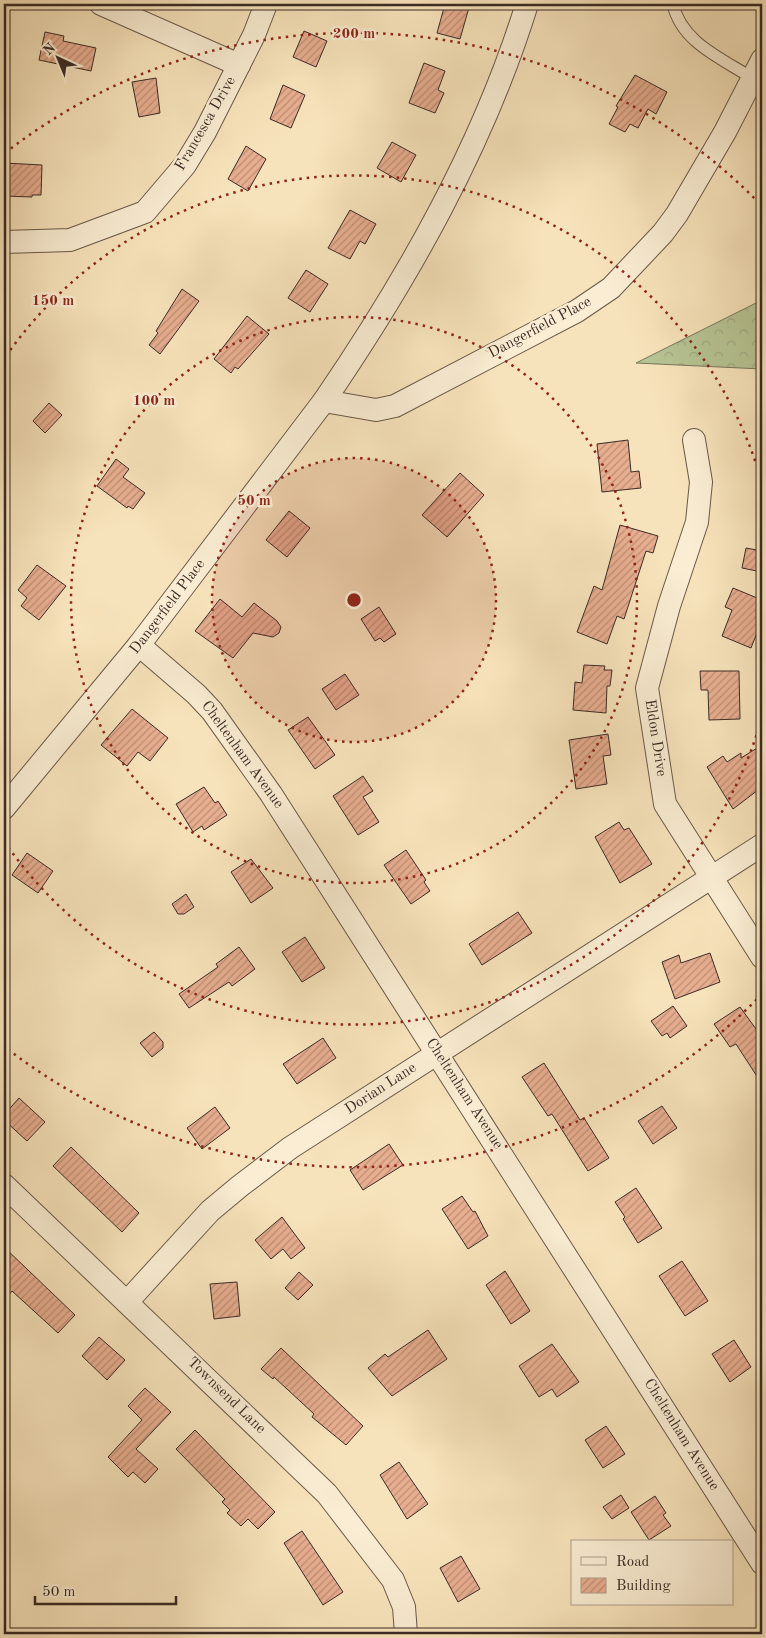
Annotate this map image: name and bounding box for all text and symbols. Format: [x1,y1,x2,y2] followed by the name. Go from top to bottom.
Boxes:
[333,27,375,42] text: 200 m
[32,32,82,82] north arrow
[41,40,59,58] text: N
[173,74,239,174] street label: Francesca Drive
[32,294,74,309] text: 150 m
[486,294,594,361] street label: Dangerfield Place
[133,394,175,409] text: 100 m
[237,494,271,509] text: 50 m
[128,557,208,657] street label: Dangerfield Place
[345,591,363,609] centre of rings
[641,698,669,778] street label: Eldon Drive
[198,699,286,812] street label: Cheltenham Avenue
[423,1036,505,1152] street label: Cheltenham Avenue
[343,1060,419,1117] street label: Dorian Lane
[184,1355,268,1437] street label: Townsend Lane
[641,1376,722,1494] street label: Cheltenham Avenue
[571,1540,734,1606] legend
[616,1555,650,1570] text: Road
[35,1573,176,1605] scale bar
[616,1579,671,1594] text: Building
[42,1585,76,1600] text: 50 m

